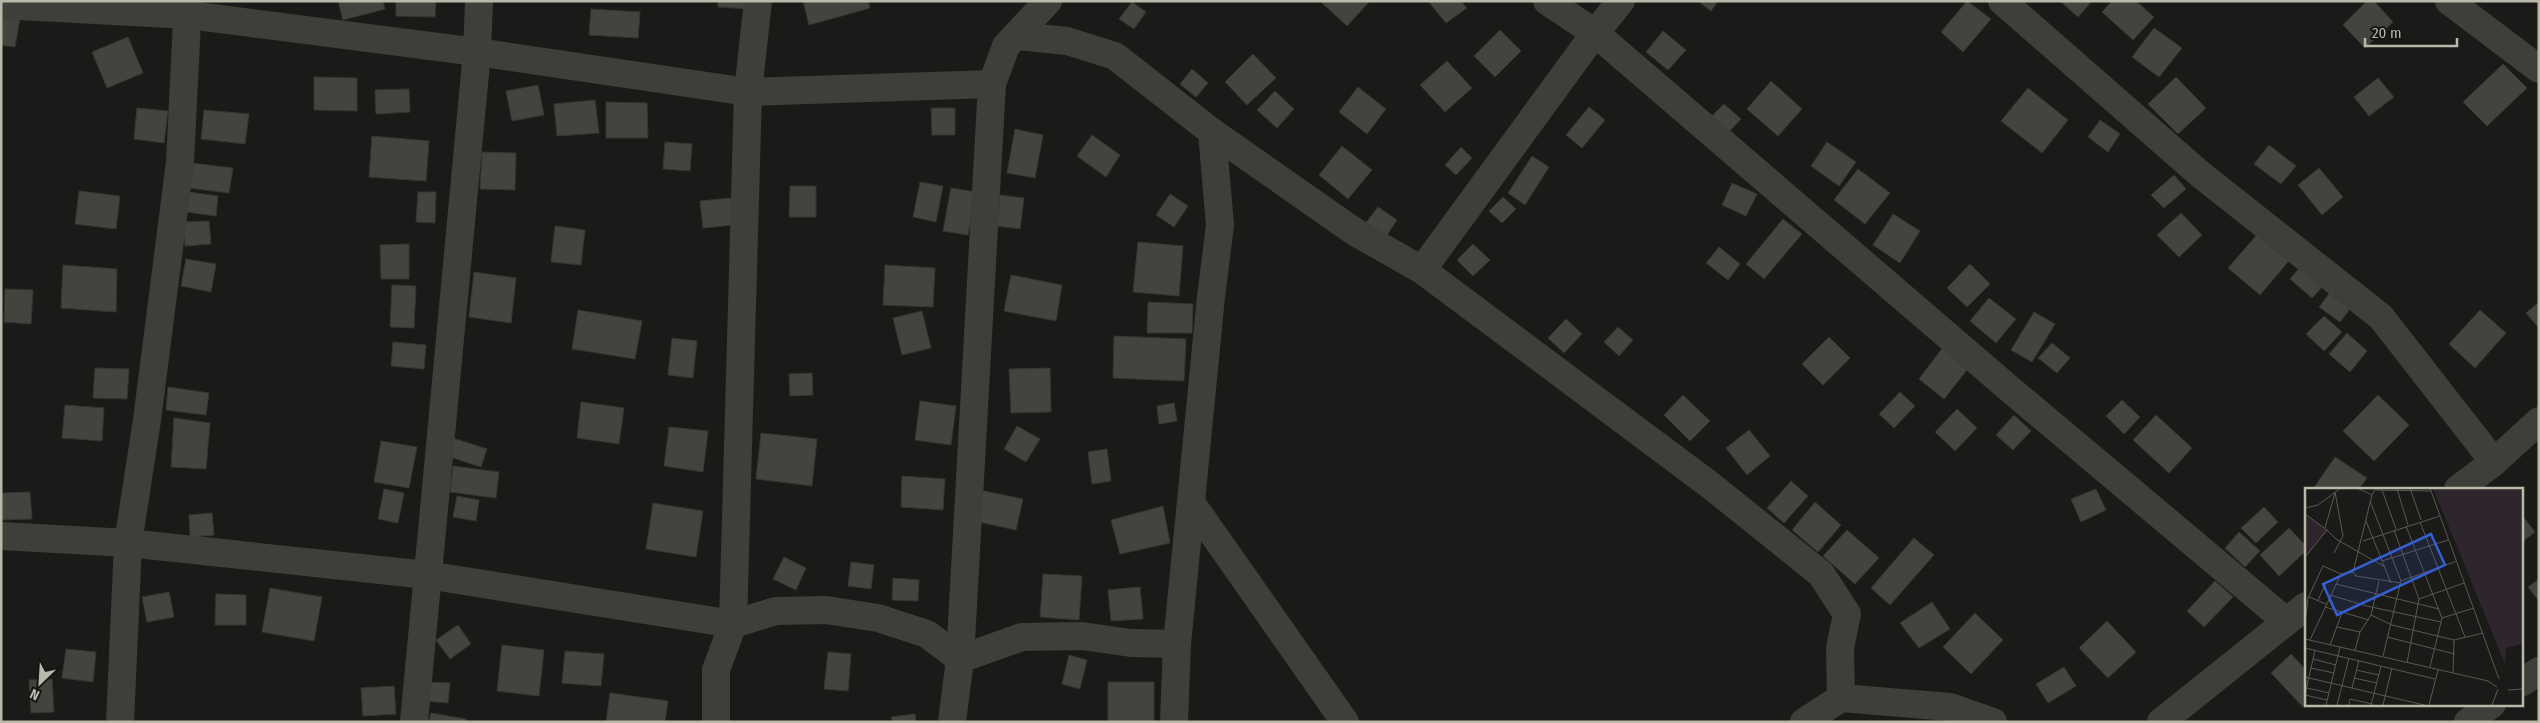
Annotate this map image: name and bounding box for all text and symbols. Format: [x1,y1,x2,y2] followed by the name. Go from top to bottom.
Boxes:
[2365,15,2458,47] scale bar
[2372,24,2402,42] text: 20 m
[2305,488,2522,706] inset map
[15,658,65,708] north arrow
[27,685,42,704] text: N

